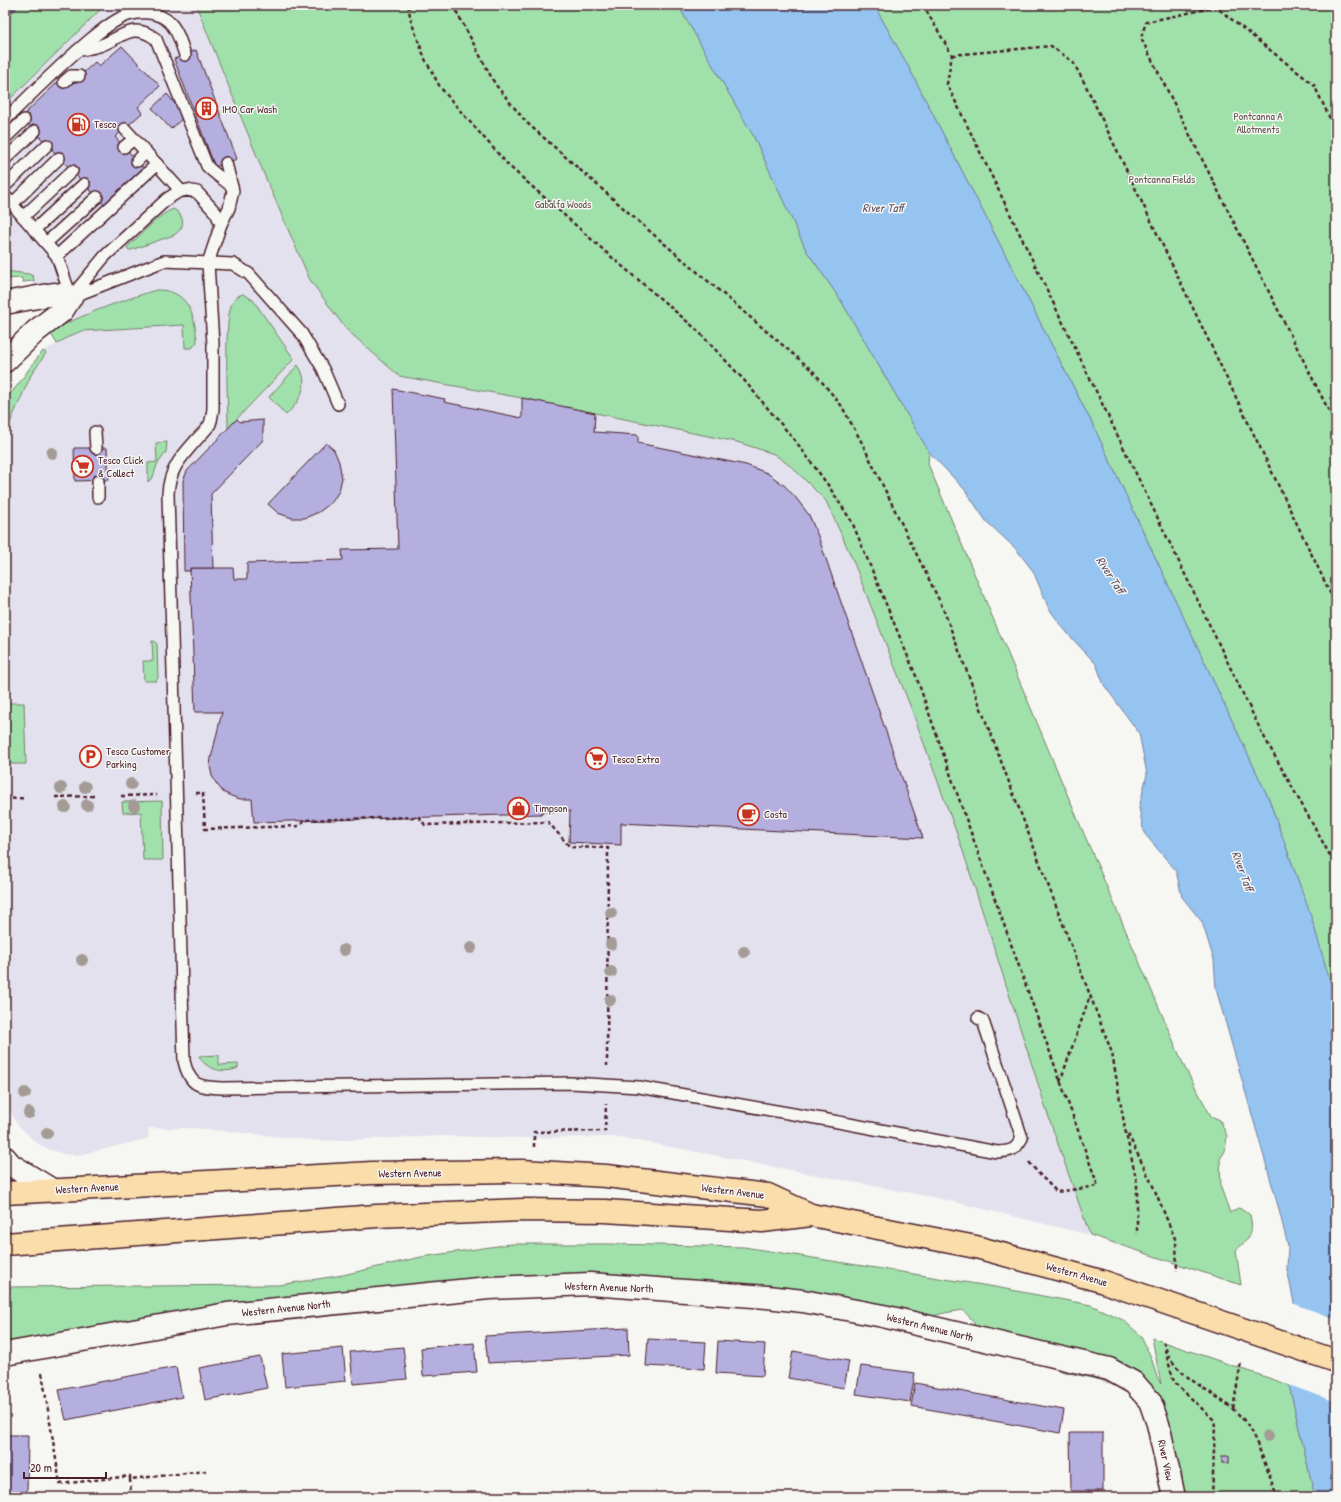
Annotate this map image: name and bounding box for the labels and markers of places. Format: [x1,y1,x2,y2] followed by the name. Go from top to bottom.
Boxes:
[193,96,219,122] building icon: IMO Car Wash
[222,102,277,116] place label: IMO Car Wash
[66,111,92,137] fuel station icon: Tesco
[94,117,117,131] place label: Tesco
[69,453,95,479] supermarket icon: Tesco Click & Collect
[98,453,144,480] place label: Tesco Click & Collect
[77,744,103,770] parking icon: Tesco Customer Parking
[106,744,171,771] place label: Tesco Customer Parking
[584,746,610,772] supermarket icon: Tesco Extra
[612,752,660,766] place label: Tesco Extra
[505,795,531,821] shop icon: Timpson
[534,801,567,815] place label: Timpson
[736,801,762,827] cafe icon: Costa
[764,807,787,821] place label: Costa

